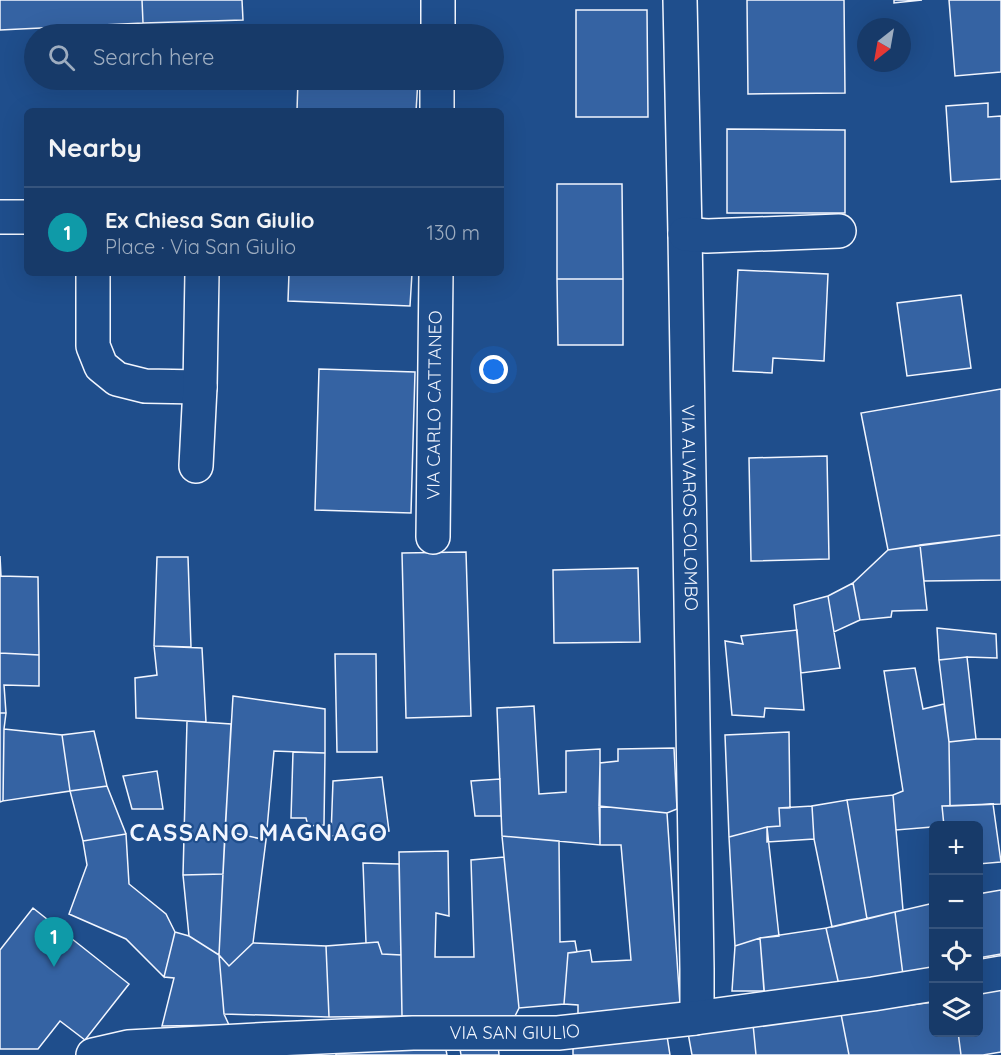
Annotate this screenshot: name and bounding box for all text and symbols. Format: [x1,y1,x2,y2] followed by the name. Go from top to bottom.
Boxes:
[857,18,911,72] north arrow
[24,24,504,90] search box
[45,41,78,74] icon: search
[93,43,214,71] text: Search here
[48,131,142,164] text: Nearby
[105,206,315,234] text: Ex Chiesa San Giulio
[64,220,71,245] text: 1
[427,220,480,245] text: 130 m
[105,234,296,259] text: Place · Via San Giulio
[421,310,447,500] street label: VIA CARLO CATTANEO
[479,355,508,384] your location
[677,405,703,611] street label: VIA ALVAROS COLOMBO
[130,817,388,847] district label: CASSANO MAGNAGO
[929,821,983,1037] map controls
[929,821,983,875] button: +
[929,875,983,929] button: −
[34,918,74,967] pin: 1
[929,929,983,983] button: locate
[929,983,983,1037] button: layers
[449,1019,581,1044] street label: VIA SAN GIULIO

